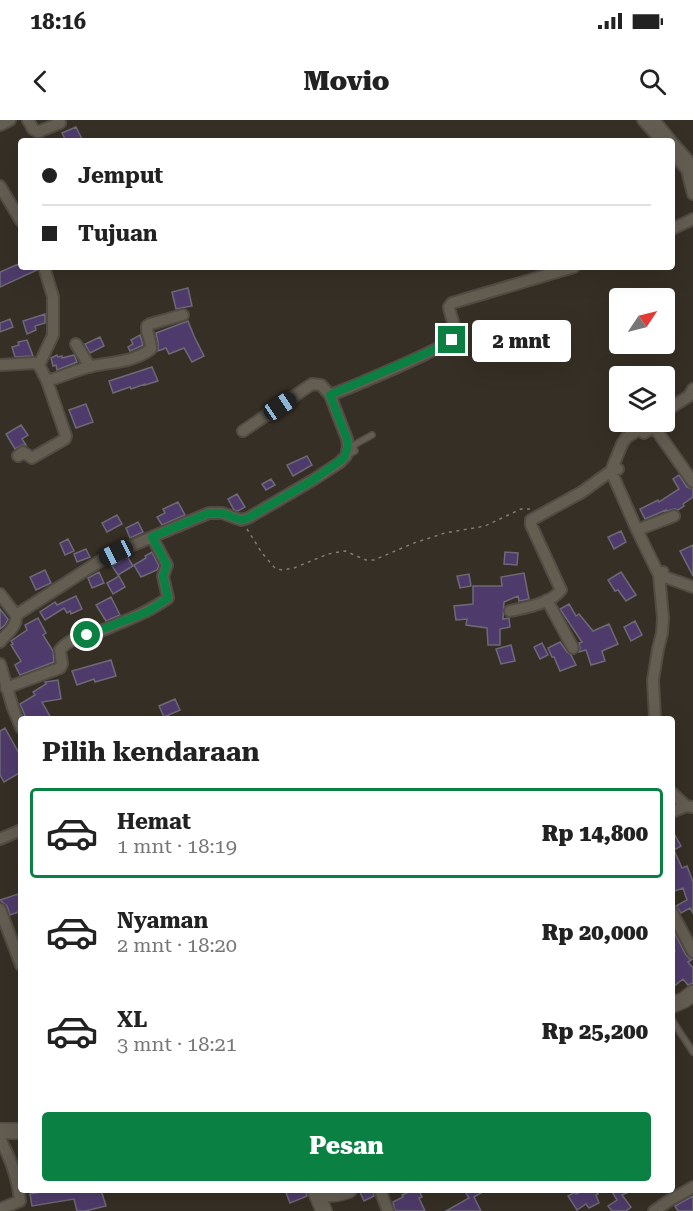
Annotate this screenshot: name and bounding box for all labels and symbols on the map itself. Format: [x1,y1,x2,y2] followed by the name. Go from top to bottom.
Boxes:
[609,288,675,354] north arrow
[473,319,572,361] callout: 2 mnt
[438,326,465,353] route end
[260,388,300,424] car
[96,537,136,569] car
[73,621,100,648] route start

